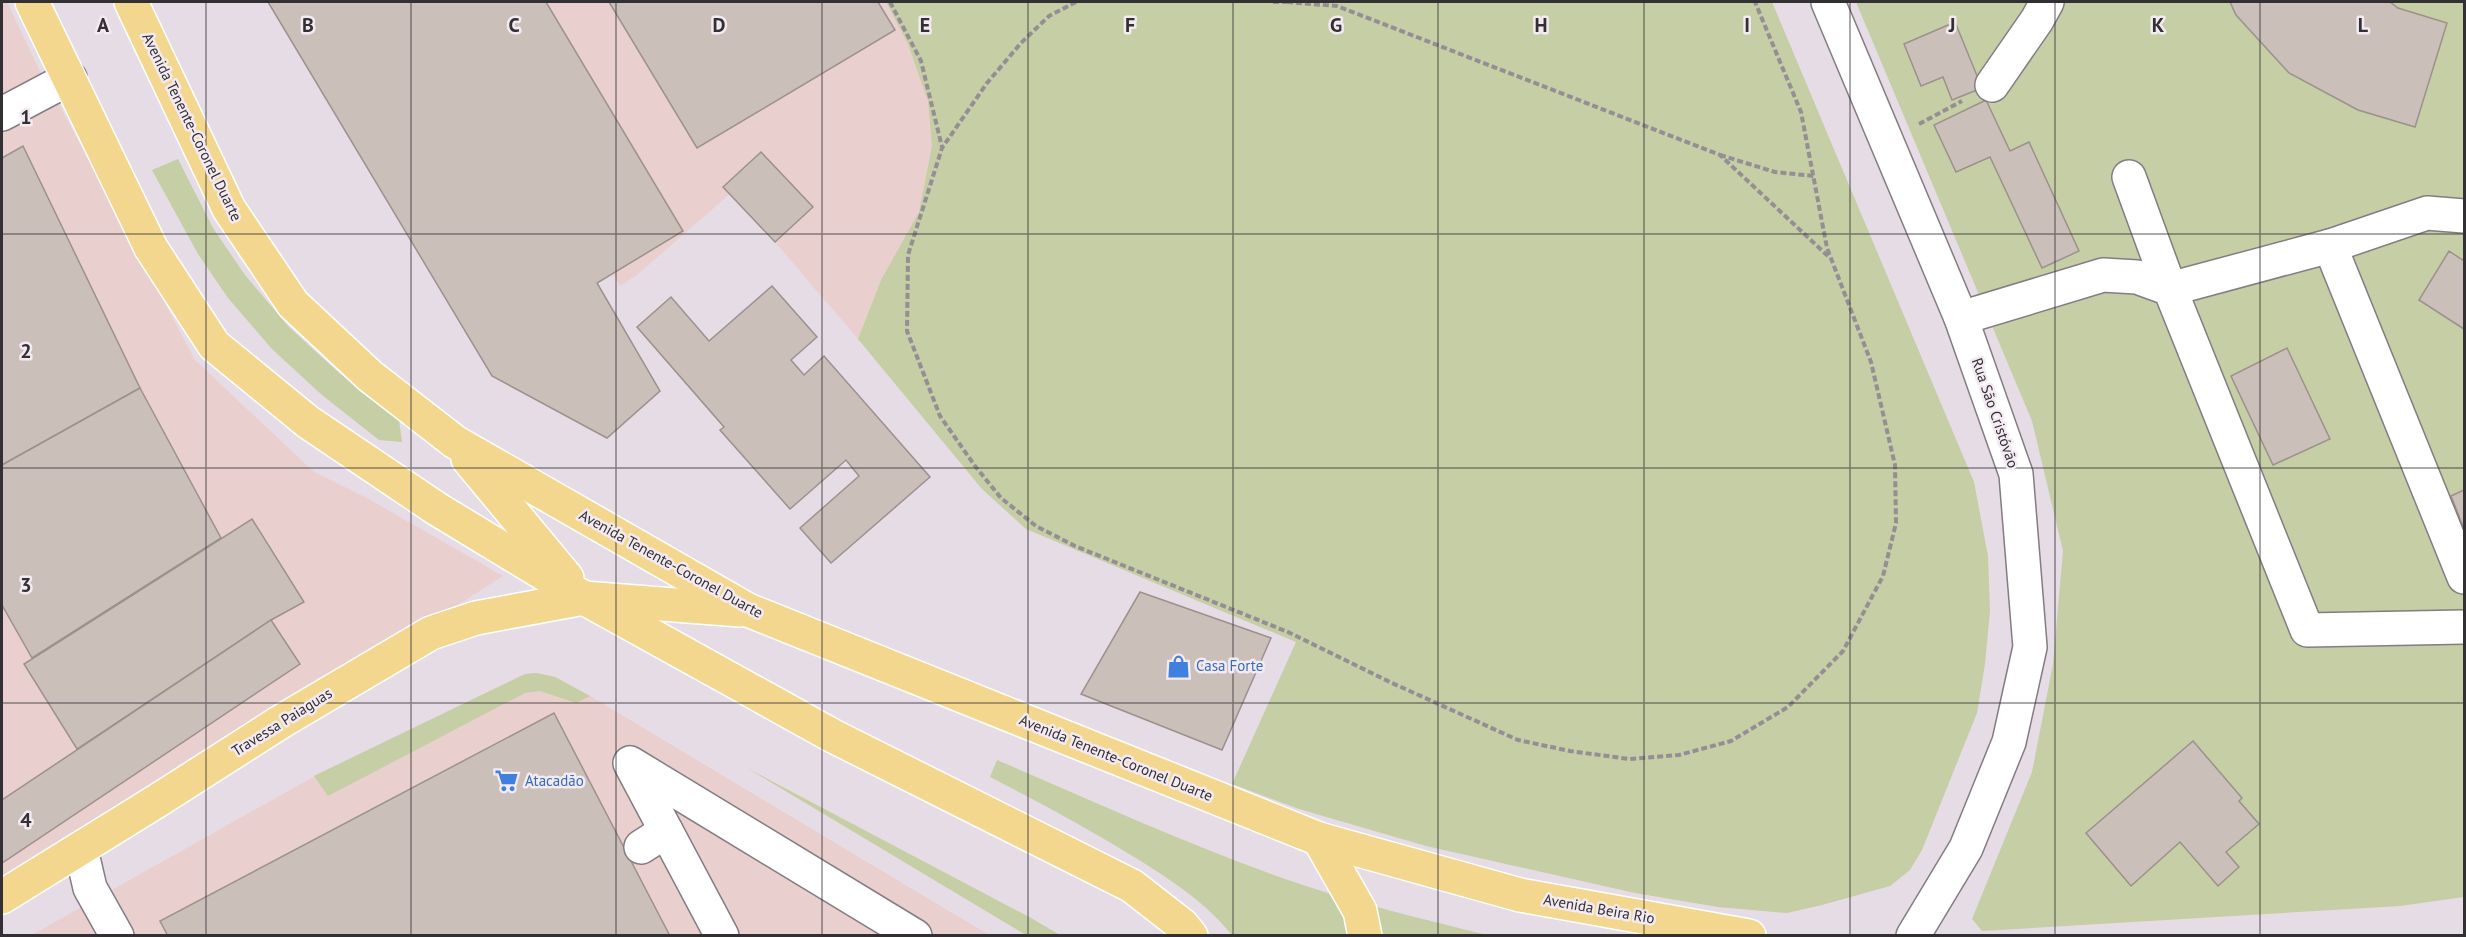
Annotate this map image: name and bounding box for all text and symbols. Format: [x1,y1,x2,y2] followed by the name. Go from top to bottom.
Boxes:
[97,12,110,38] text: A
[302,12,314,38] text: B
[508,12,520,38] text: C
[713,12,726,38] text: D
[920,12,930,38] text: E
[1125,12,1135,38] text: F
[1330,12,1342,38] text: G
[1534,12,1548,38] text: H
[1744,12,1750,38] text: I
[1948,12,1955,38] text: J
[2152,12,2165,38] text: K
[2358,12,2369,38] text: L
[139,30,246,224] street label: Avenida Tenente-Coronel Duarte
[20,104,32,130] text: 1
[20,338,32,364] text: 2
[1968,355,2023,470] street label: Rua São Cristóvão
[576,505,766,622] street label: Avenida Tenente-Coronel Duarte
[20,572,32,598] text: 3
[1165,653,1191,679] shop icon: Casa Forte
[1196,656,1263,675] place label: Casa Forte
[228,683,335,760] street label: Travessa Paiaguas
[1017,710,1216,805] street label: Avenida Tenente-Coronel Duarte
[494,768,520,794] supermarket icon: Atacadão
[525,771,584,790] place label: Atacadão
[20,807,32,833] text: 4
[1542,889,1656,928] street label: Avenida Beira Rio

